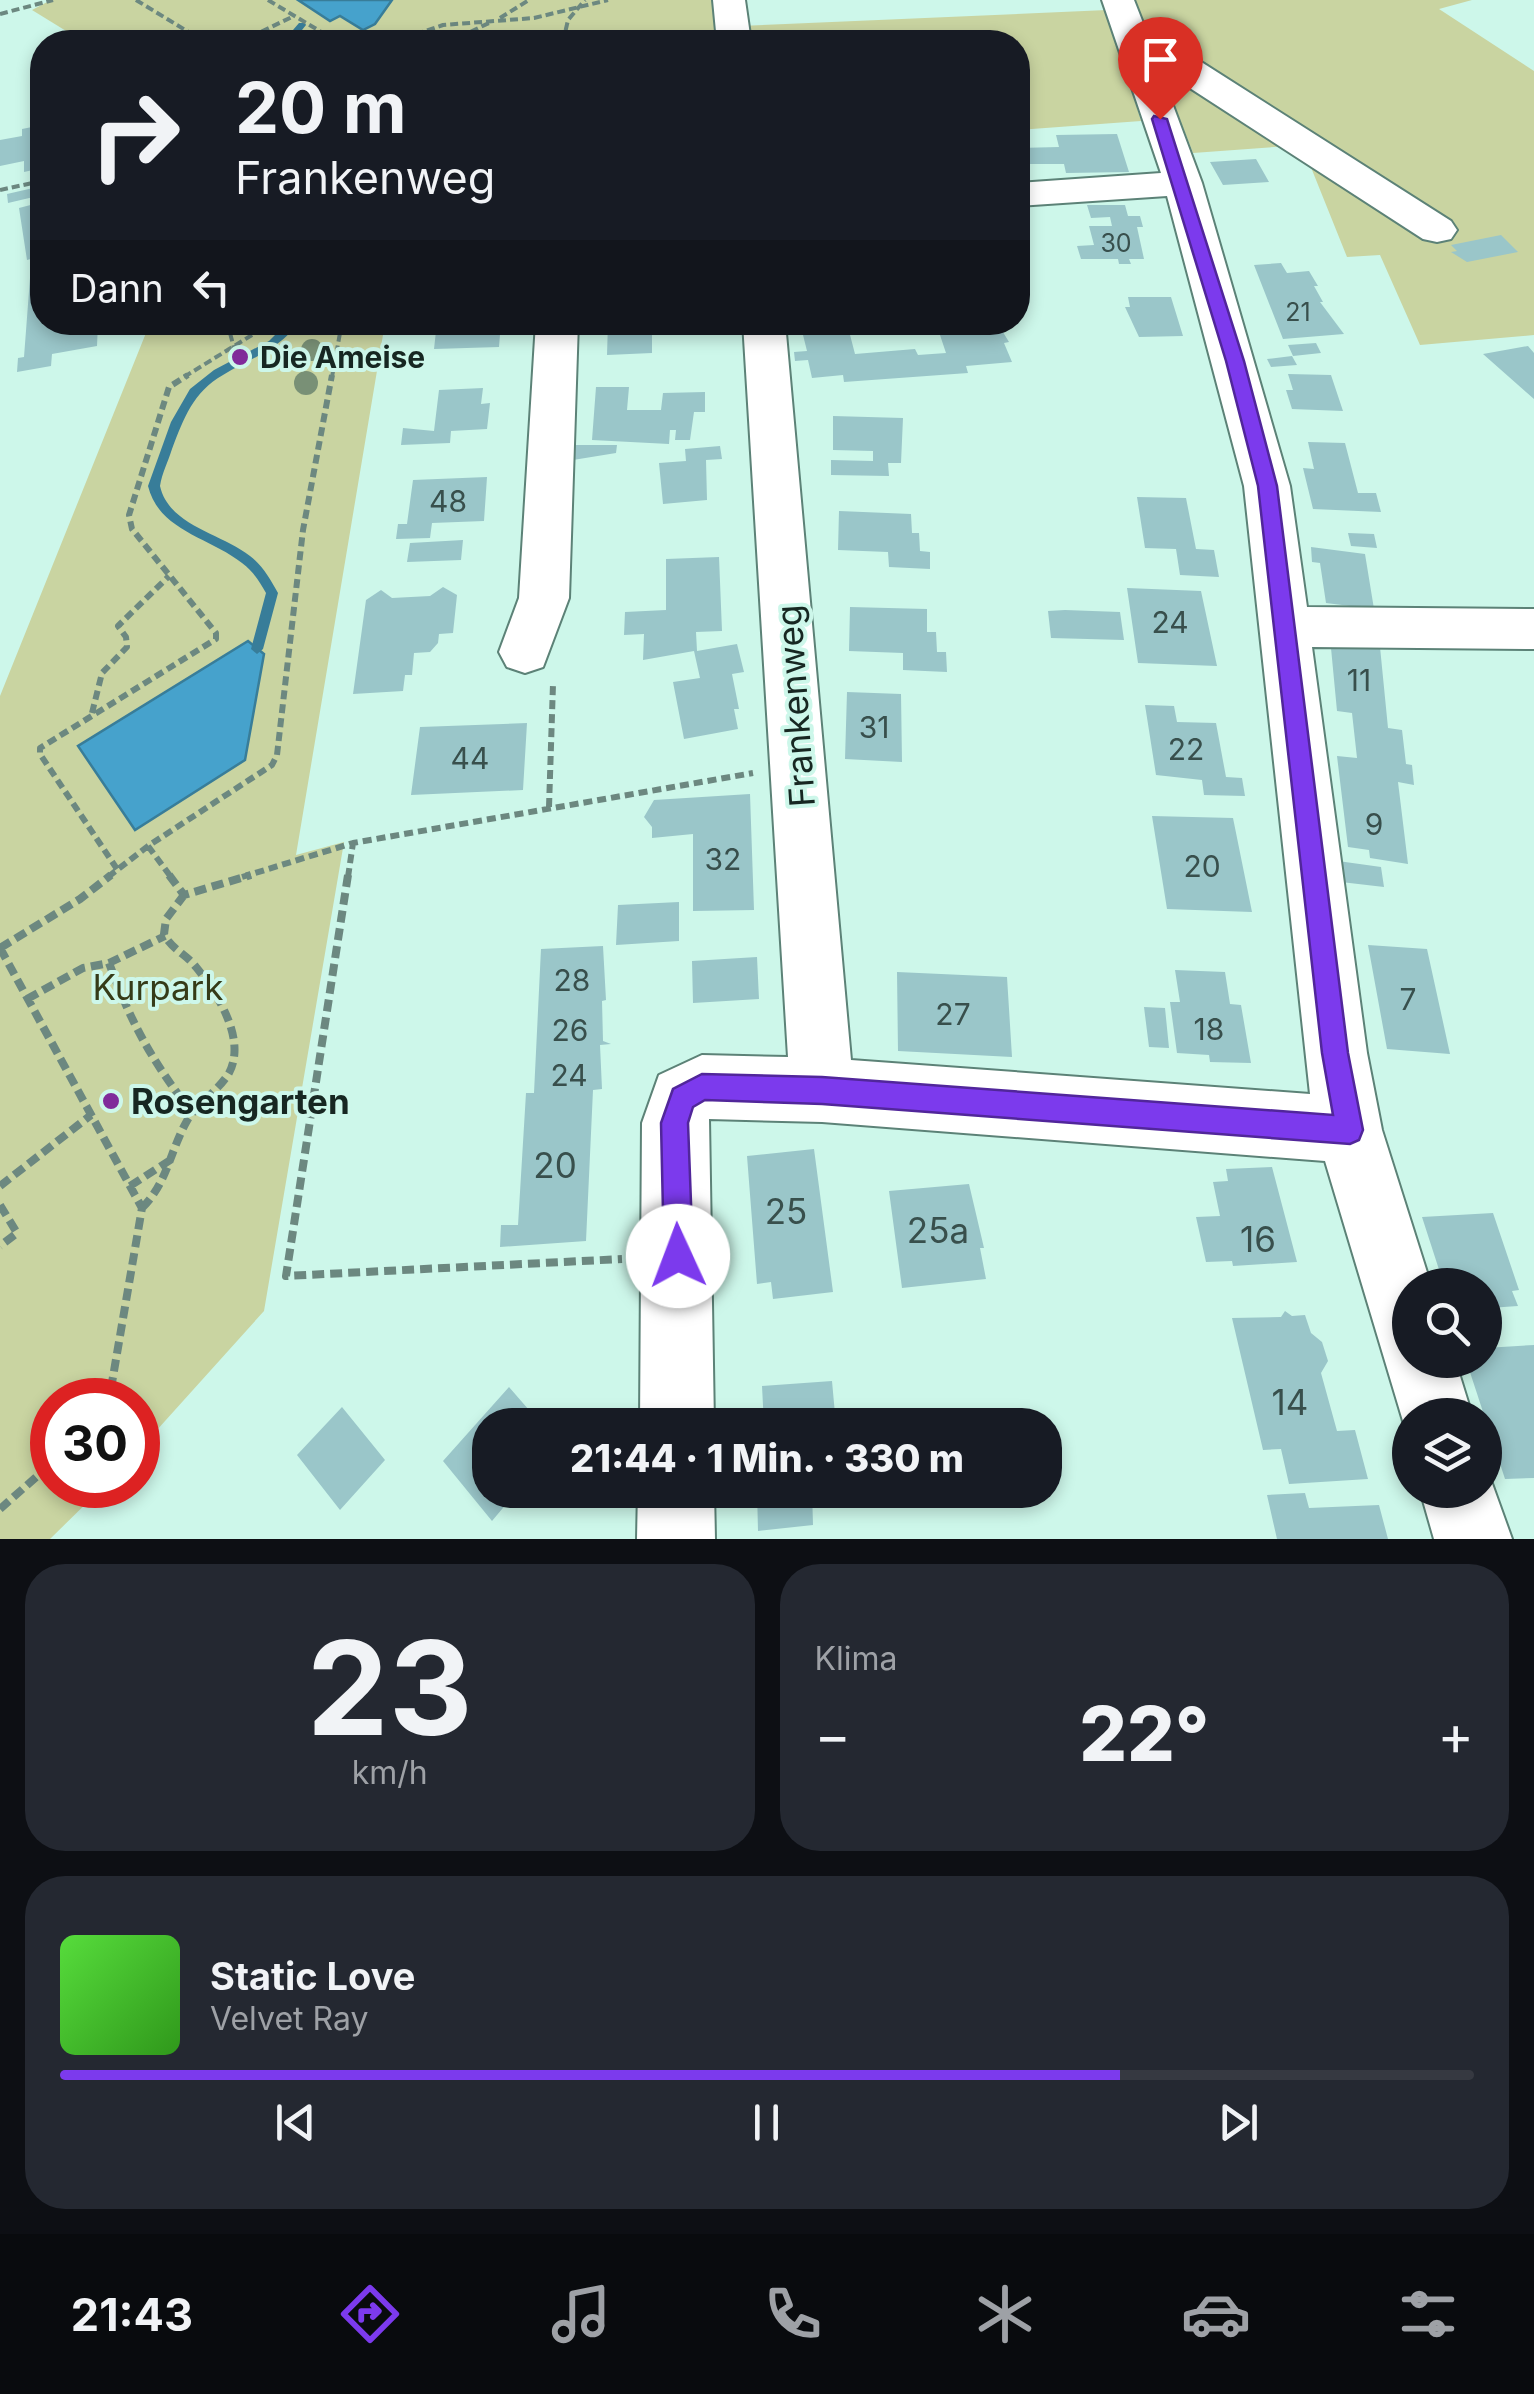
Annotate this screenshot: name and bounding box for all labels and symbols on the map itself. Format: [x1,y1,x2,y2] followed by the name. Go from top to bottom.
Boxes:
[1118,17,1203,120] pin
[1100,228,1132,258] house number: 30
[1285,297,1311,327] house number: 21
[260,339,425,375] place label: Die Ameise
[229,346,251,368] marker: Die Ameise
[429,483,467,519] house number: 48
[767,604,823,808] street label: Frankenweg
[1151,604,1189,640] house number: 24
[1347,662,1371,698] house number: 11
[859,709,889,745] house number: 31
[1168,731,1204,767] house number: 22
[451,740,489,776] house number: 44
[1365,806,1383,842] house number: 9
[705,841,741,877] house number: 32
[1183,848,1221,884] house number: 20
[554,962,590,998] house number: 28
[92,966,224,1008] park label: Kurpark
[1400,981,1416,1017] house number: 7
[935,996,971,1032] house number: 27
[1194,1011,1224,1047] house number: 18
[552,1012,588,1048] house number: 26
[550,1057,588,1093] house number: 24
[131,1080,350,1122] place label: Rosengarten
[100,1090,122,1112] marker: Rosengarten
[533,1144,577,1186] house number: 20
[765,1190,807,1232] house number: 25
[626,1204,730,1308] position arrow
[907,1209,969,1251] house number: 25a
[1240,1218,1276,1260] house number: 16
[30,1378,160,1508] speed limit sign: 30
[1272,1381,1308,1423] house number: 14

